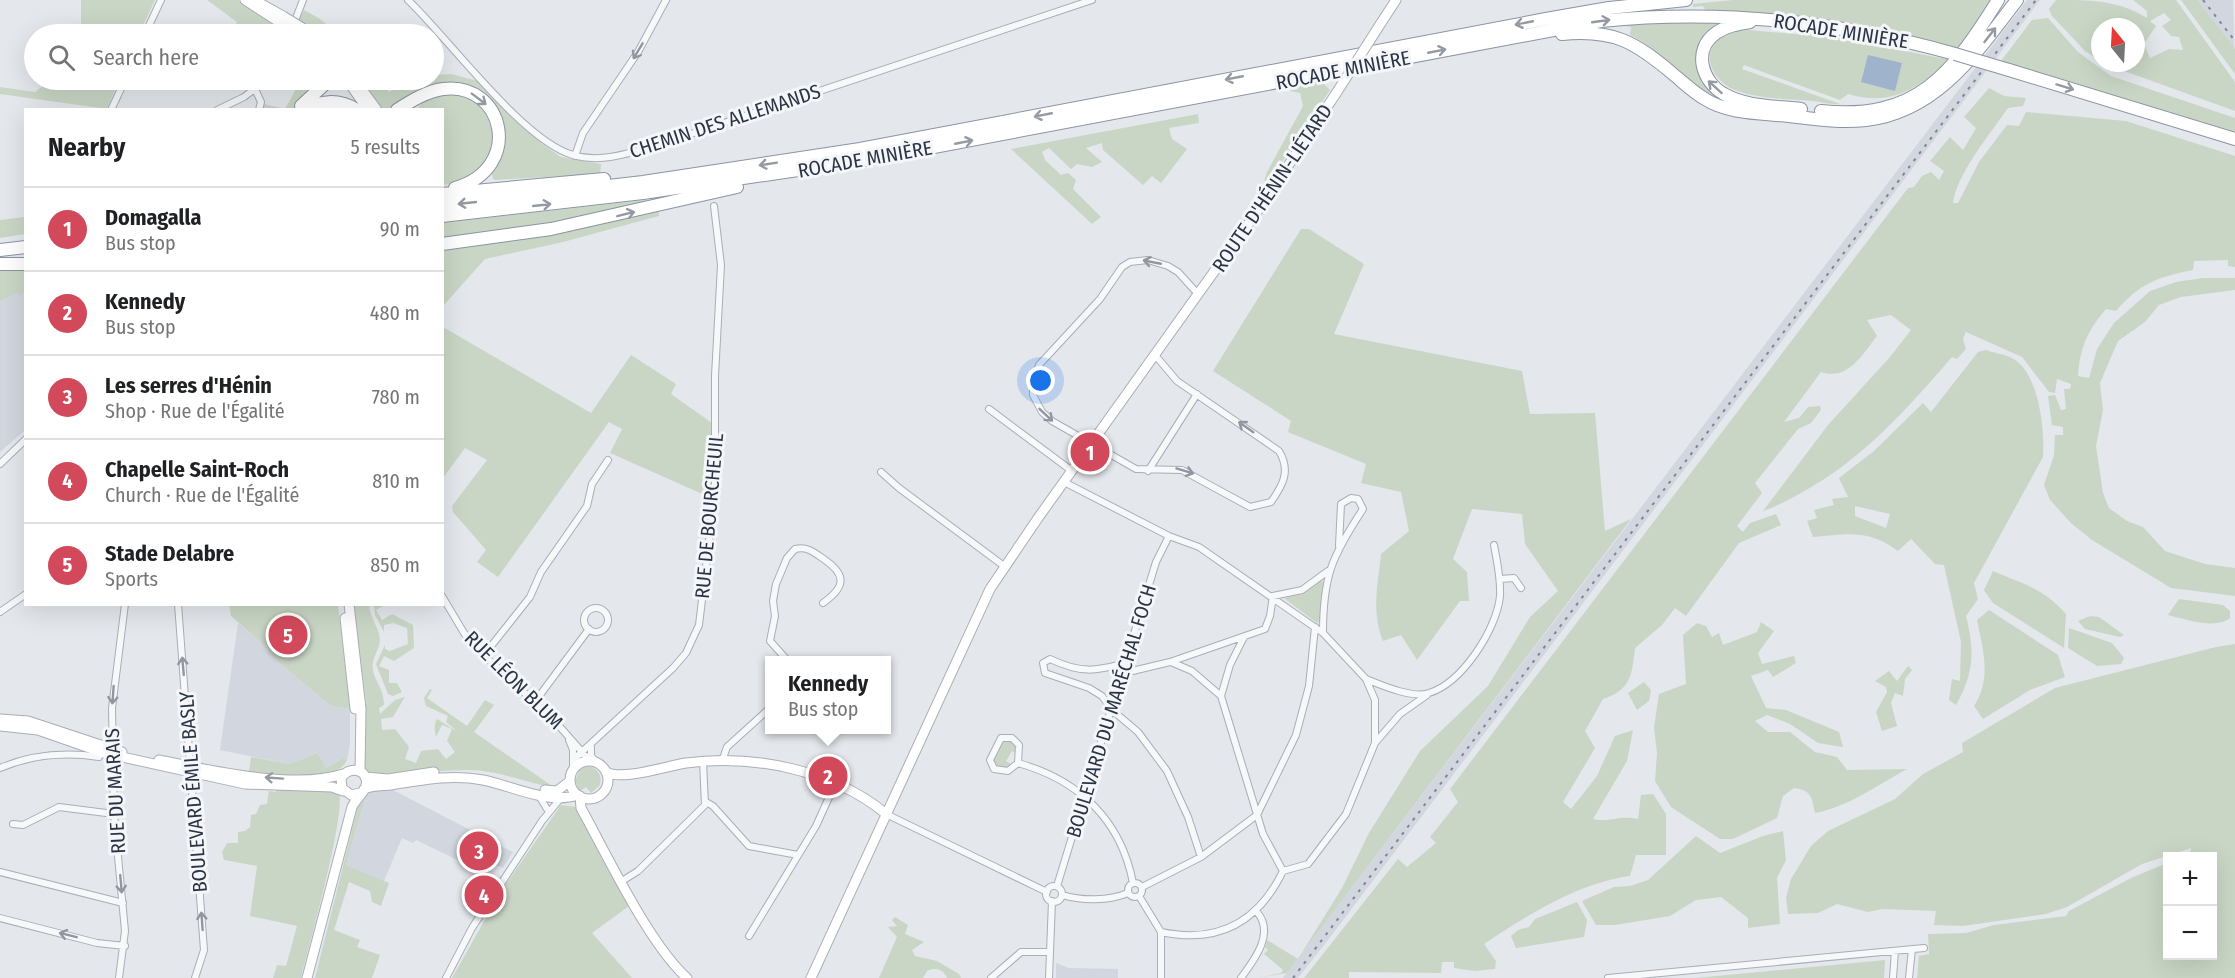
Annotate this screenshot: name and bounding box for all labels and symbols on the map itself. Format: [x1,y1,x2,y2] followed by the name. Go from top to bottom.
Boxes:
[1772,8,1910,54] street label: ROCADE MINIÈRE
[1590,16,1610,27] one-way arrow
[1515,18,1535,29] one-way arrow
[2091,18,2145,72] north arrow
[1984,27,1997,43] one-way arrow
[631,42,643,59] one-way arrow
[1274,45,1412,95] street label: ROCADE MINIÈRE
[1427,45,1446,56] one-way arrow
[1225,73,1245,84] one-way arrow
[626,79,824,163] street label: CHEMIN DES ALLEMANDS
[1708,80,1723,94] one-way arrow
[2055,82,2074,93] one-way arrow
[470,93,486,106] one-way arrow
[1207,100,1337,276] street label: ROUTE D'HÉNIN-LIÉTARD
[1034,110,1053,121] one-way arrow
[796,135,934,183] street label: ROCADE MINIÈRE
[953,136,973,147] one-way arrow
[759,159,779,170] one-way arrow
[458,198,477,209] one-way arrow
[532,199,552,210] one-way arrow
[617,207,636,219] one-way arrow
[1143,256,1162,267] one-way arrow
[1026,366,1055,395] your location
[1039,408,1054,422] one-way arrow
[1238,421,1254,433] one-way arrow
[1070,430,1110,474] pin: 1
[690,432,728,600] street label: RUE DE BOURCHEUIL
[1175,466,1194,477] one-way arrow
[1061,581,1161,841] street label: BOULEVARD DU MARÉCHAL FOCH
[268,612,308,658] pin: 5
[460,626,568,734] street label: RUE LÉON BLUM
[177,657,188,677] one-way arrow
[107,685,118,705] one-way arrow
[174,691,212,893] street label: BOULEVARD ÉMILE BASLY
[100,727,130,855] street label: RUE DU MARAIS
[808,754,848,798] pin: 2
[264,772,284,783] one-way arrow
[460,828,498,874] pin: 3
[464,872,504,918] pin: 4
[116,873,127,893] one-way arrow
[196,912,207,932] one-way arrow
[59,929,78,941] one-way arrow

